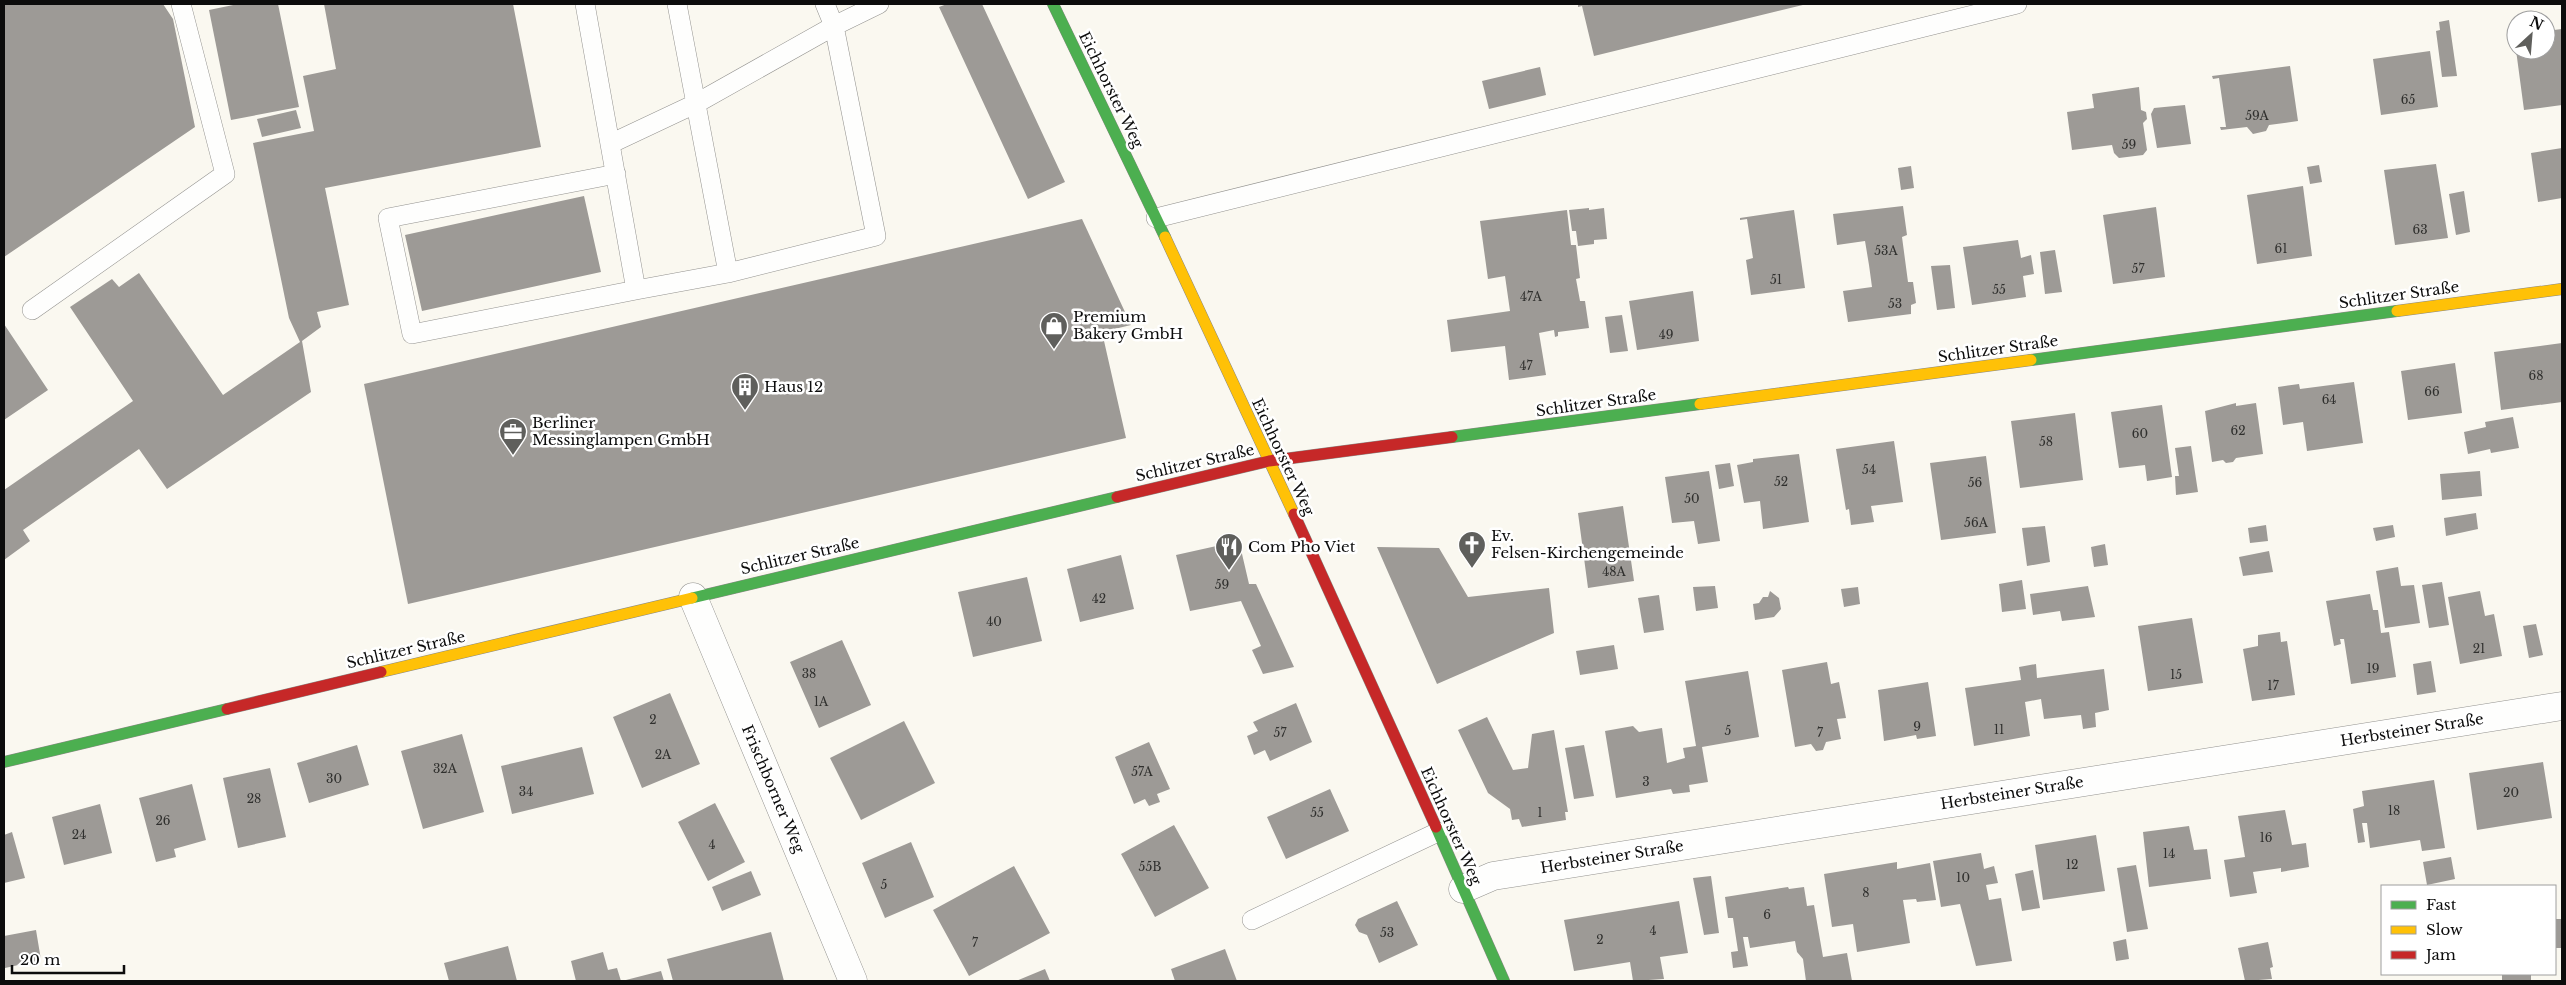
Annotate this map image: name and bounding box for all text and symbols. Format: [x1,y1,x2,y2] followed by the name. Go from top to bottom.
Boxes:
[2506,10,2556,60] north arrow
[2527,12,2547,34] text: N
[1075,28,1148,152] street label: Eichhorster Weg
[2401,92,2415,107] house number: 65
[2245,108,2270,123] house number: 59A
[2122,137,2136,152] house number: 59
[2412,222,2428,237] house number: 63
[2274,241,2288,256] house number: 61
[1874,243,1898,258] house number: 53A
[2132,261,2145,276] house number: 57
[1770,272,1782,287] house number: 51
[2338,277,2460,312] street label: Schlitzer Straße
[1992,282,2006,297] house number: 55
[1520,289,1543,304] house number: 47A
[1888,296,1902,311] house number: 53
[1073,307,1183,343] place label: Premium Bakery GmbH
[1039,311,1069,350] shop icon: Premium Bakery GmbH
[1659,327,1673,342] house number: 49
[1937,331,2059,366] street label: Schlitzer Straße
[1519,358,1533,373] house number: 47
[2529,368,2544,383] house number: 68
[730,372,760,411] building icon: Haus 12
[764,377,823,396] place label: Haus 12
[2424,384,2440,399] house number: 66
[1535,385,1657,420] street label: Schlitzer Straße
[2322,392,2336,407] house number: 64
[1248,395,1319,519] street label: Eichhorster Weg
[532,413,710,449] place label: Berliner Messinglampen GmbH
[498,417,528,456] office icon: Berliner Messinglampen GmbH
[2230,423,2246,438] house number: 62
[2132,426,2148,441] house number: 60
[2039,434,2053,449] house number: 58
[1134,440,1256,485] street label: Schlitzer Straße
[1862,462,1876,477] house number: 54
[1774,474,1788,489] house number: 52
[1968,475,1983,490] house number: 56
[1684,491,1700,506] house number: 50
[1964,515,1989,530] house number: 56A
[1491,526,1684,562] place label: Ev. Felsen-Kirchengemeinde
[1457,530,1487,569] church icon: Ev. Felsen-Kirchengemeinde
[1214,532,1244,571] restaurant icon: Com Pho Viet
[739,533,861,578] street label: Schlitzer Straße
[1248,537,1356,556] place label: Com Pho Viet
[1602,564,1627,579] house number: 48A
[1215,577,1229,592] house number: 59
[1092,591,1106,606] house number: 42
[986,614,1002,629] house number: 40
[345,627,467,672] street label: Schlitzer Straße
[2473,641,2485,656] house number: 21
[2366,661,2380,676] house number: 19
[802,666,816,681] house number: 38
[2170,667,2182,682] house number: 15
[2267,678,2280,693] house number: 17
[814,694,829,709] house number: 1A
[2339,709,2485,750] street label: Herbsteiner Straße
[649,712,657,727] house number: 2
[1913,719,1921,734] house number: 9
[738,722,809,857] street label: Frischborner Weg
[1994,722,2004,737] house number: 11
[1725,723,1732,738] house number: 5
[1274,725,1287,740] house number: 57
[1817,725,1824,740] house number: 7
[655,747,672,762] house number: 2A
[433,761,458,776] house number: 32A
[1131,764,1154,779] house number: 57A
[1417,764,1486,889] street label: Eichhorster Weg
[326,771,342,786] house number: 30
[1939,772,2085,813] street label: Herbsteiner Straße
[1642,774,1650,789] house number: 3
[519,784,533,799] house number: 34
[2503,785,2519,800] house number: 20
[247,791,261,806] house number: 28
[2388,803,2400,818] house number: 18
[1310,805,1324,820] house number: 55
[1537,805,1543,820] house number: 1
[155,813,171,828] house number: 26
[72,827,86,842] house number: 24
[2259,830,2273,845] house number: 16
[1539,836,1685,877] street label: Herbsteiner Straße
[708,837,716,852] house number: 4
[2163,846,2175,861] house number: 14
[2066,857,2078,872] house number: 12
[1139,859,1161,874] house number: 55B
[1956,870,1970,885] house number: 10
[881,877,888,892] house number: 5
[1862,885,1870,900] house number: 8
[2381,885,2556,975] legend
[2426,895,2457,914] text: Fast
[1763,907,1771,922] house number: 6
[2426,920,2463,939] text: Slow
[1649,923,1657,938] house number: 4
[1380,925,1394,940] house number: 53
[1596,932,1604,947] house number: 2
[972,935,979,950] house number: 7
[12,942,125,974] scale bar
[2424,945,2456,964] text: Jam
[20,950,60,969] text: 20 m

